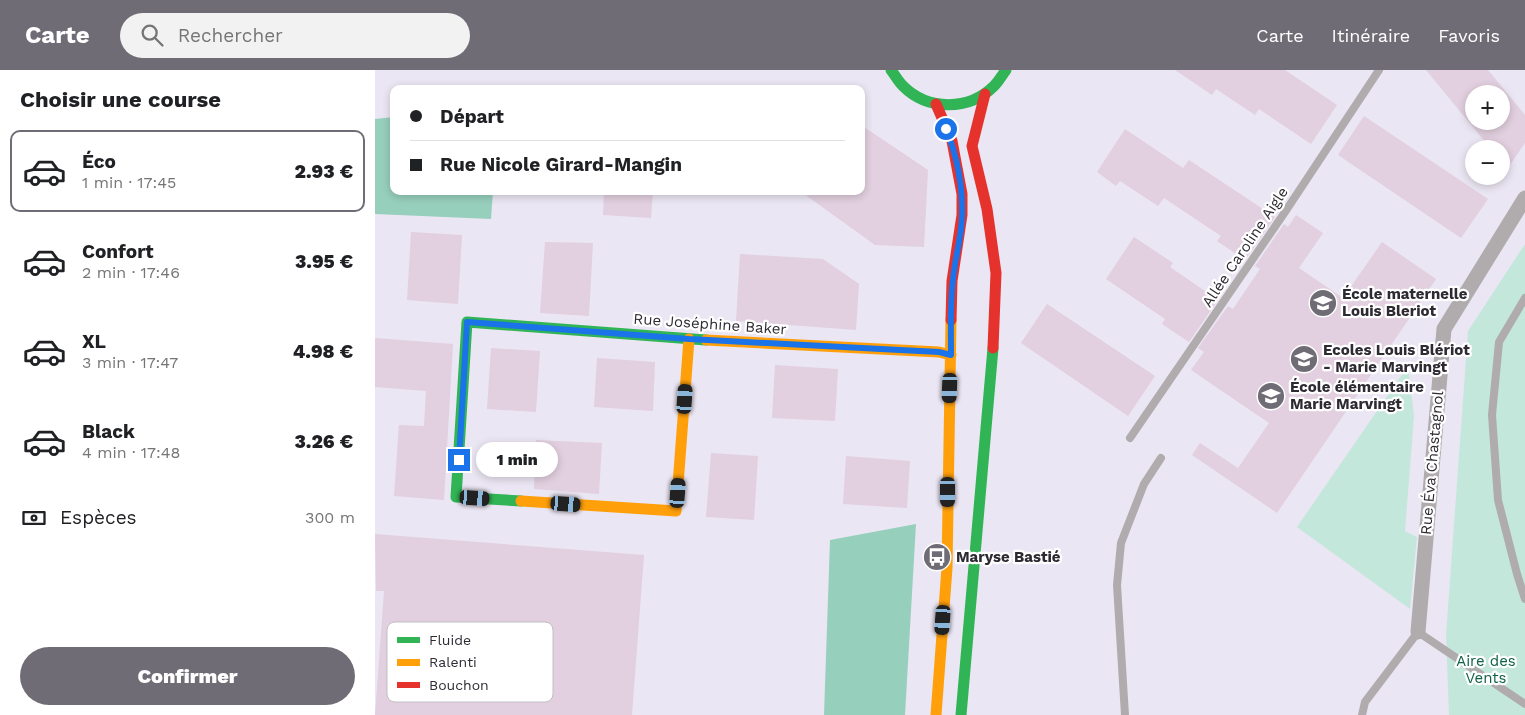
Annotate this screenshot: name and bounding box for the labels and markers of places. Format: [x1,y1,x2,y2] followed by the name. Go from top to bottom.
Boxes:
[1342,285,1468,320] place label: École maternelle Louis Bleriot
[1308,288,1338,318] school or university icon: École maternelle Louis Bleriot
[1323,341,1470,376] place label: Ecoles Louis Blériot - Marie Marvingt
[1289,344,1319,374] school or university icon: Ecoles Louis Blériot - Marie Marvingt
[1290,378,1424,413] place label: École élémentaire Marie Marvingt
[1256,381,1286,411] school or university icon: École élémentaire Marie Marvingt
[922,542,952,572] bus stop icon: Maryse Bastié
[956,548,1061,566] place label: Maryse Bastié

